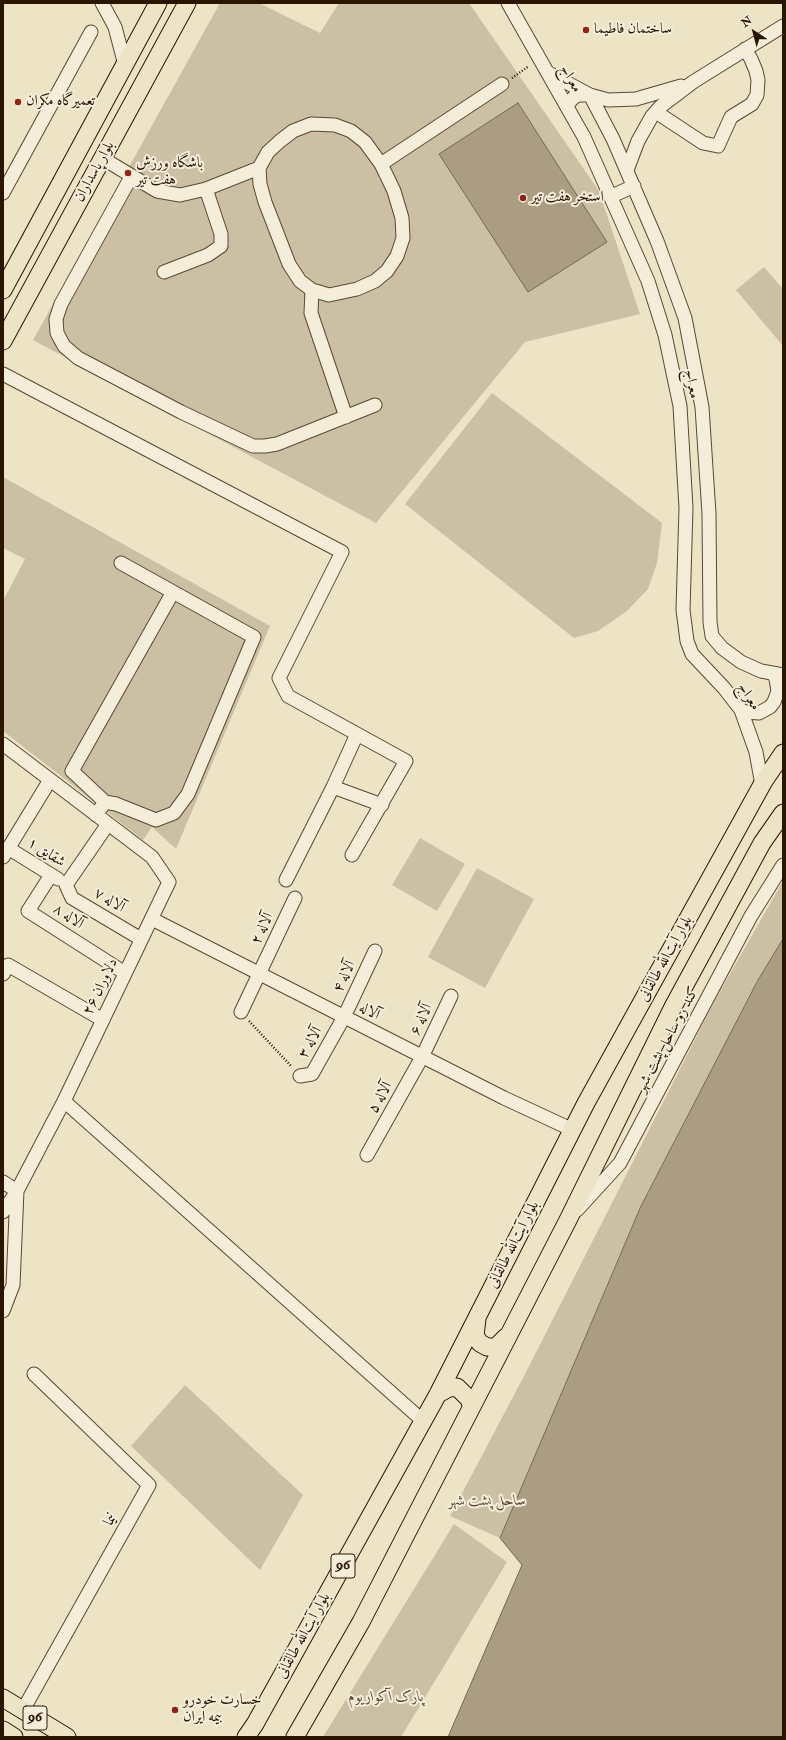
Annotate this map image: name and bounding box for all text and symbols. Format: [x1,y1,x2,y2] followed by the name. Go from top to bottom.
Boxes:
[734,12,774,52] north arrow
[739,14,754,30] text: N
[594,21,672,39] place label: ساختمان فاطیما
[581,25,591,35] marker: ساختمان فاطیما
[555,62,585,96] street label: معراج
[26,93,95,111] place label: تعمیرگاه مکران
[13,97,23,107] marker: تعمیرگاه مکران
[71,138,119,206] street label: بلوار پاسداران
[136,155,203,190] place label: باشگاه ورزش هفت تیر
[123,168,133,178] marker: باشگاه ورزش هفت تیر
[531,189,604,207] place label: استخر هفت تیر
[518,193,528,203] marker: استخر هفت تیر
[679,368,703,400] street label: معراج
[732,680,764,714] street label: معراج
[24,834,68,872] street label: شقایق ۱
[90,885,128,917] street label: آلاله ۷
[49,900,87,934] street label: آلاله ۸
[248,910,278,948] street label: آلاله ۲
[635,913,697,1005] street label: بلوار آیت‌الله طالقانی
[80,956,122,1018] street label: دلاوران ۲۶
[330,958,360,996] street label: آلاله ۴
[633,984,703,1096] street label: کند رو ساحل پشت شهر
[356,999,382,1025] street label: آلاله
[407,1001,437,1039] street label: آلاله ۶
[295,1024,327,1062] street label: آلاله ۳
[365,1079,397,1117] street label: آلاله ۵
[484,1198,544,1292] street label: بلوار آیت‌الله طالقانی
[448,1493,526,1511] park label: ساحل پشت شهر
[100,1511,122,1529] street label: نیما
[331,1554,355,1578] road number: 96
[273,1590,335,1682] street label: بلوار آیت‌الله طالقانی
[348,1689,424,1707] park label: پارک آکواریوم
[183,1692,262,1727] place label: خسارت خودرو بیمه ایران
[170,1705,180,1715] marker: خسارت خودرو بیمه ایران
[23,1706,47,1730] road number: 96

